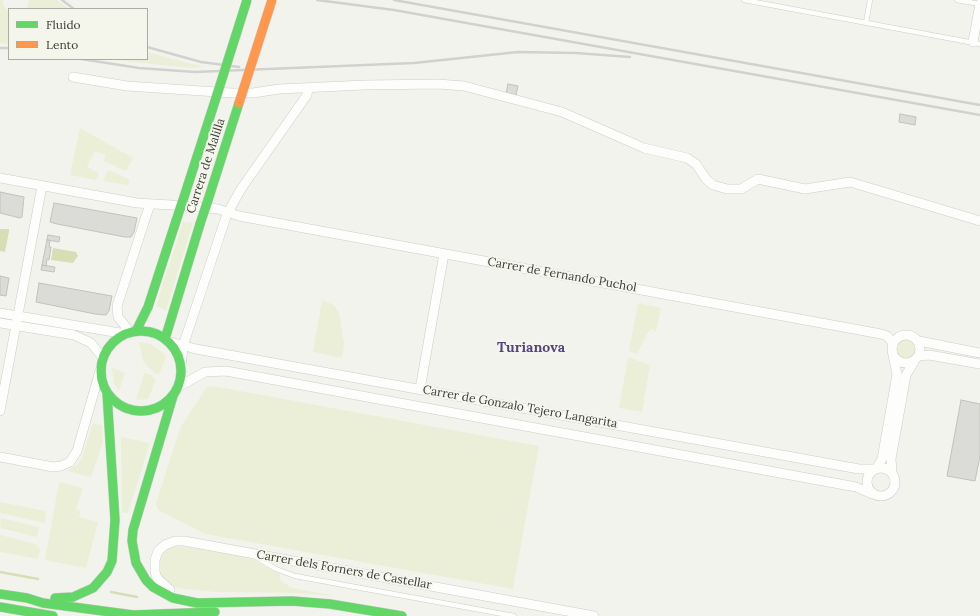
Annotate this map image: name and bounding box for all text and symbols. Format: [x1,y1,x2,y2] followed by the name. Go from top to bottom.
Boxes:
[8,8,148,60] legend
[46,17,81,32] text: Fluido
[46,37,78,52] text: Lento
[184,117,228,215] street label: Carrera de Malilla
[486,255,638,295] street label: Carrer de Fernando Puchol
[497,340,565,356] district label: Turianova
[422,383,618,431] street label: Carrer de Gonzalo Tejero Langarita
[255,547,433,593] street label: Carrer dels Forners de Castellar

